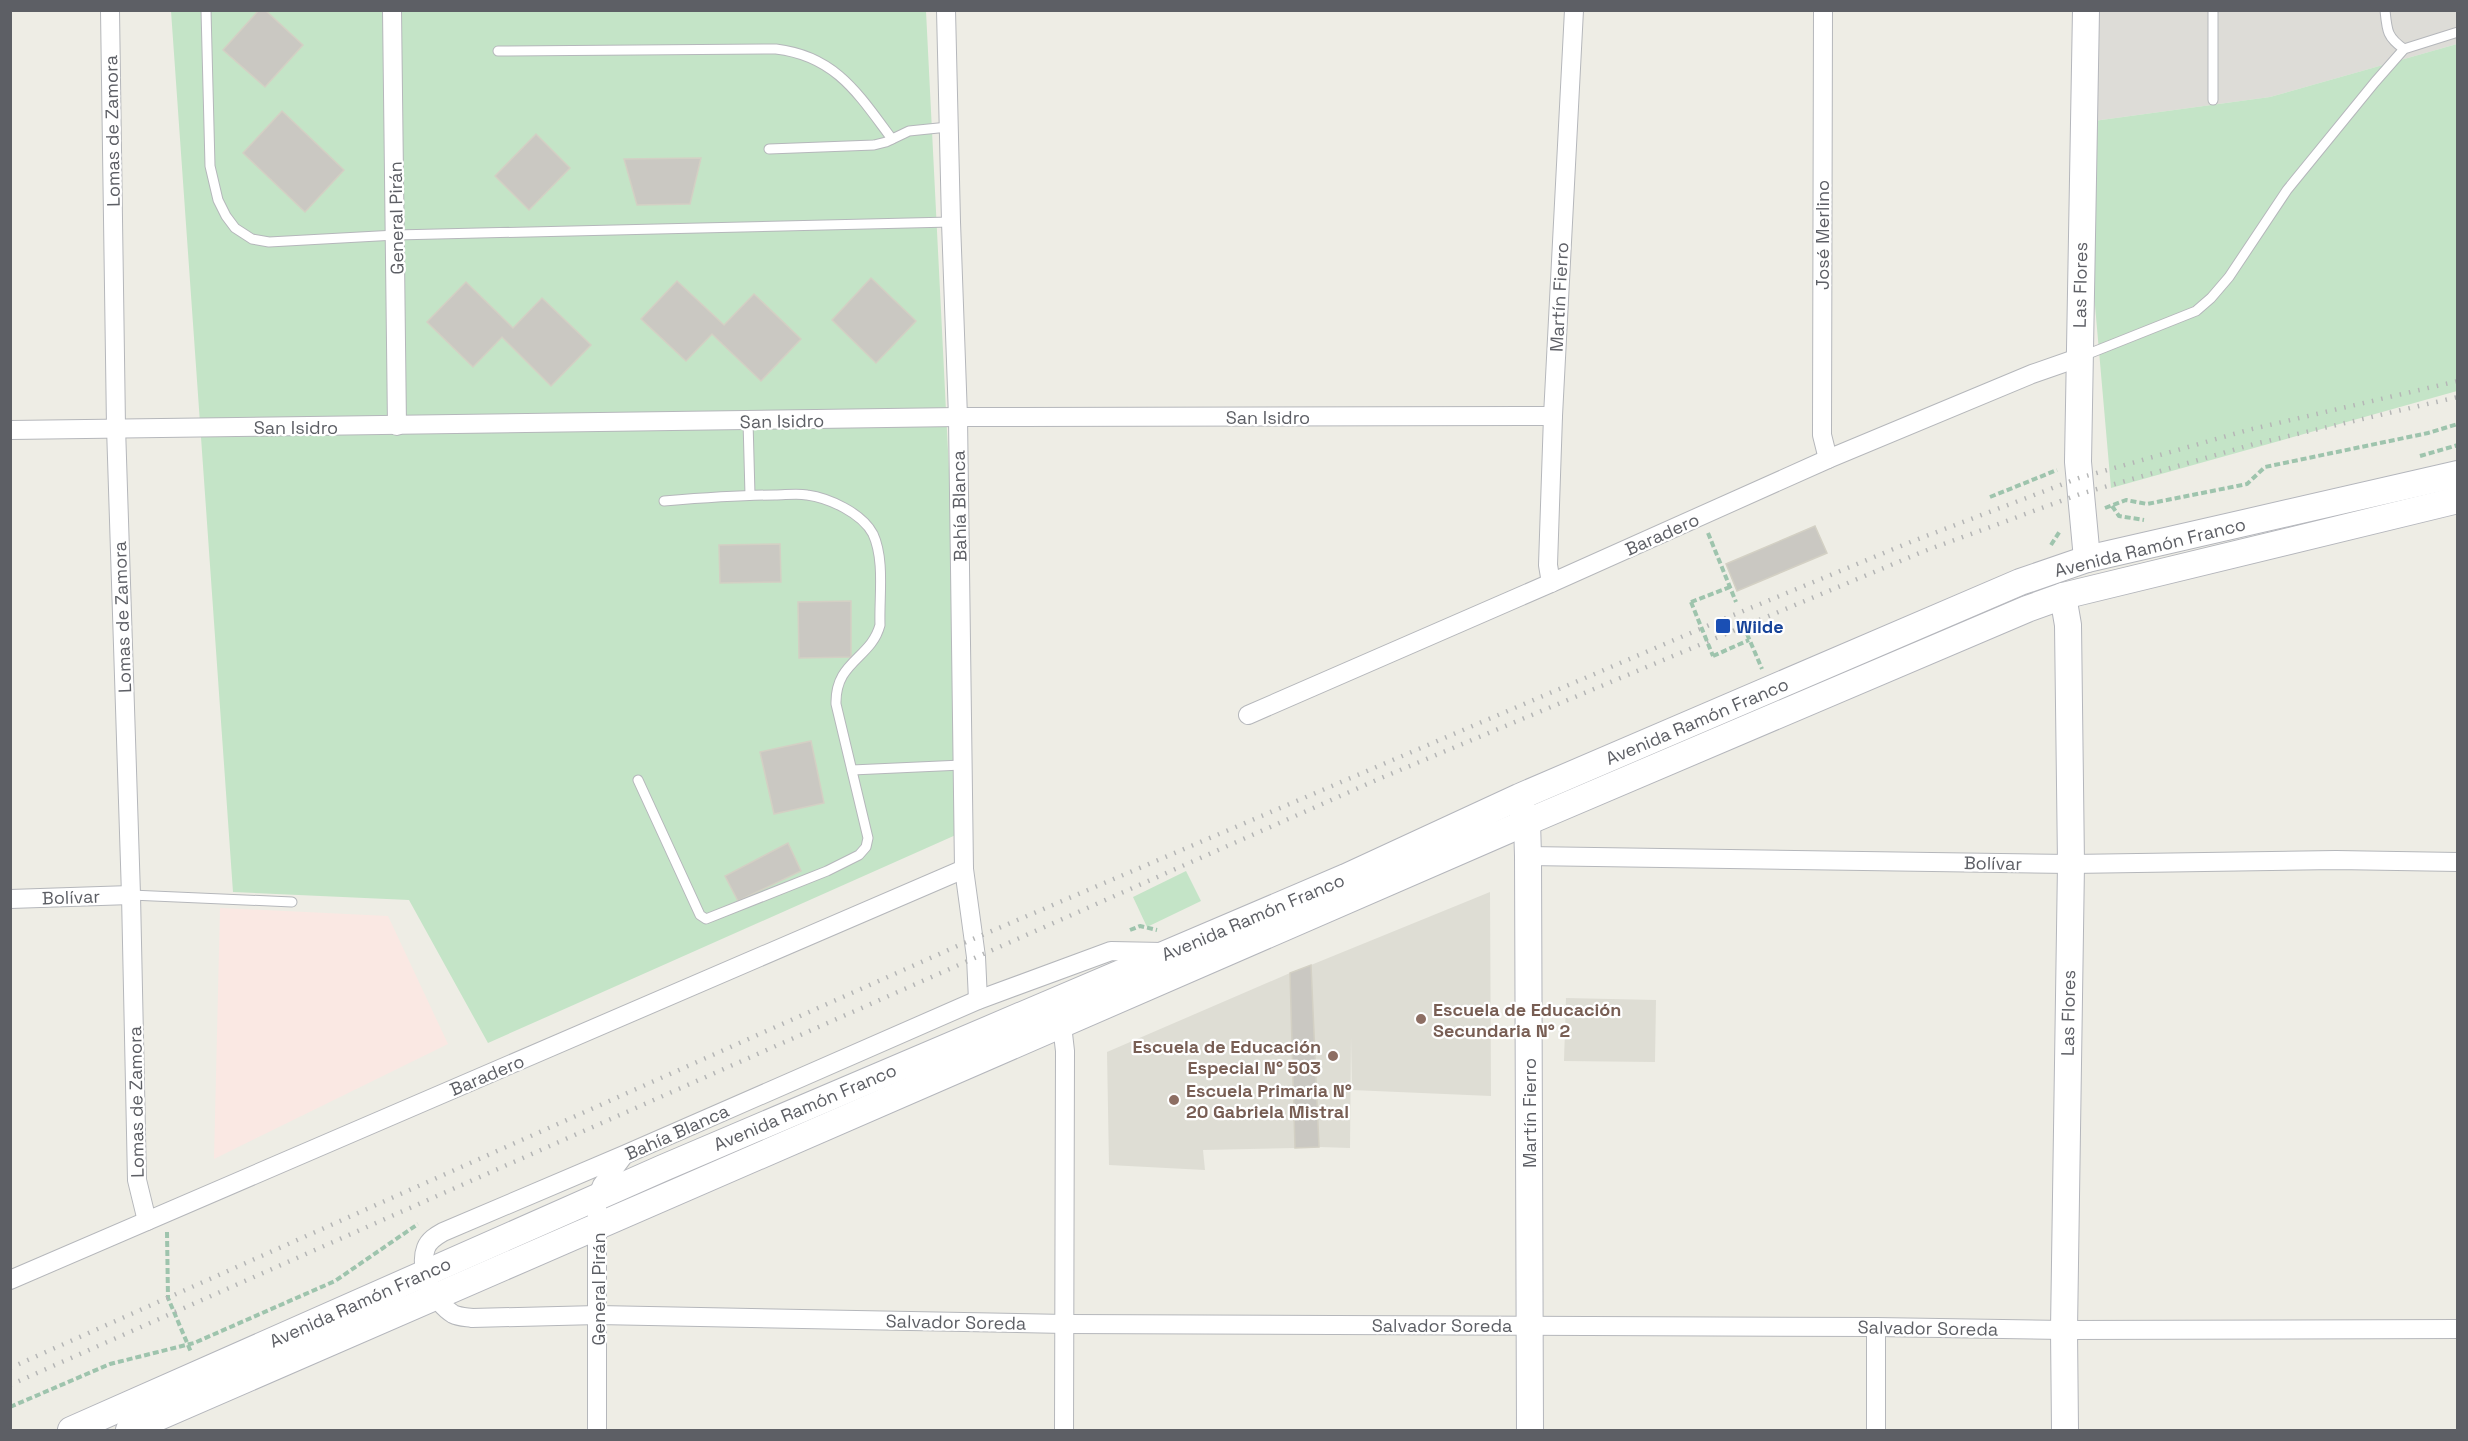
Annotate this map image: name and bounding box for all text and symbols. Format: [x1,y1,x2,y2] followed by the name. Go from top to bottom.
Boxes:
[99,55,125,207] street label: Lomas de Zamora
[384,161,408,275] street label: General Pirán
[1811,180,1834,290] street label: José Merlino
[1545,241,1573,353] street label: Martín Fierro
[2068,242,2092,328] street label: Las Flores
[1226,406,1310,429] street label: San Isidro
[740,409,824,433] street label: San Isidro
[254,416,338,439] street label: San Isidro
[947,450,971,562] street label: Bahía Blanca
[1621,507,1703,561] street label: Baradero
[2052,512,2248,582] street label: Avenida Ramón Franco
[108,541,136,693] street label: Lomas de Zamora
[1736,615,1784,638] place label: Wilde
[1714,617,1732,635] marker: Wilde
[1602,672,1792,770] street label: Avenida Ramón Franco
[1964,851,2023,875] street label: Bolívar
[1158,868,1348,966] street label: Avenida Ramón Franco
[41,884,101,910] street label: Bolívar
[2056,970,2080,1056] street label: Las Flores
[1433,998,1621,1042] place label: Escuela de Educación Secundaria N° 2
[1414,1012,1428,1026] marker: Escuela de Educación Secundaria N° 2
[123,1026,149,1178] street label: Lomas de Zamora
[1133,1035,1321,1079] place label: Escuela de Educación Especial N° 503
[446,1049,528,1101] street label: Baradero
[1326,1049,1340,1063] marker: Escuela de Educación Especial N° 503
[710,1058,900,1156] street label: Avenida Ramón Franco
[1518,1058,1541,1168] street label: Martín Fierro
[1186,1079,1352,1123] place label: Escuela Primaria N° 20 Gabriela Mistral
[1167,1093,1181,1107] marker: Escuela Primaria N° 20 Gabriela Mistral
[621,1099,733,1165] street label: Bahía Blanca
[587,1232,610,1346] street label: General Pirán
[266,1252,454,1352] street label: Avenida Ramón Franco
[885,1309,1027,1335] street label: Salvador Soreda
[1372,1314,1512,1337] street label: Salvador Soreda
[1857,1315,1999,1341] street label: Salvador Soreda

